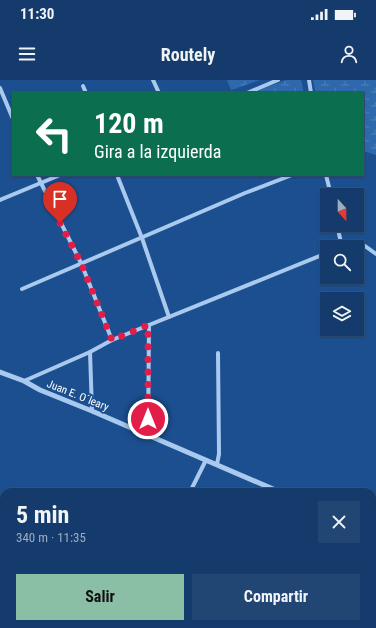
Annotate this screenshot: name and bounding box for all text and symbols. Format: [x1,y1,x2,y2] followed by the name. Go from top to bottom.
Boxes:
[20,5,54,23] text: 11:30
[16,43,38,65] icon: menu
[338,43,360,65] icon: person
[161,44,215,65] text: Routely
[94,107,164,140] text: 120 m
[28,108,80,160] icon: left
[94,141,221,162] text: Gira a la izquierda
[43,182,77,223] pin
[49,188,71,210] icon: arrive
[320,188,364,232] north arrow
[320,188,364,336] map controls
[320,240,364,284] button: search
[320,292,364,336] button: layers
[45,377,111,414] street label: Juan E. O´leary
[127,398,169,440] position arrow
[16,501,69,529] text: 5 min
[318,501,360,543] button: close
[16,530,86,545] text: 340 m · 11:35
[16,574,184,620] button: Salir
[192,574,360,620] button: Compartir

